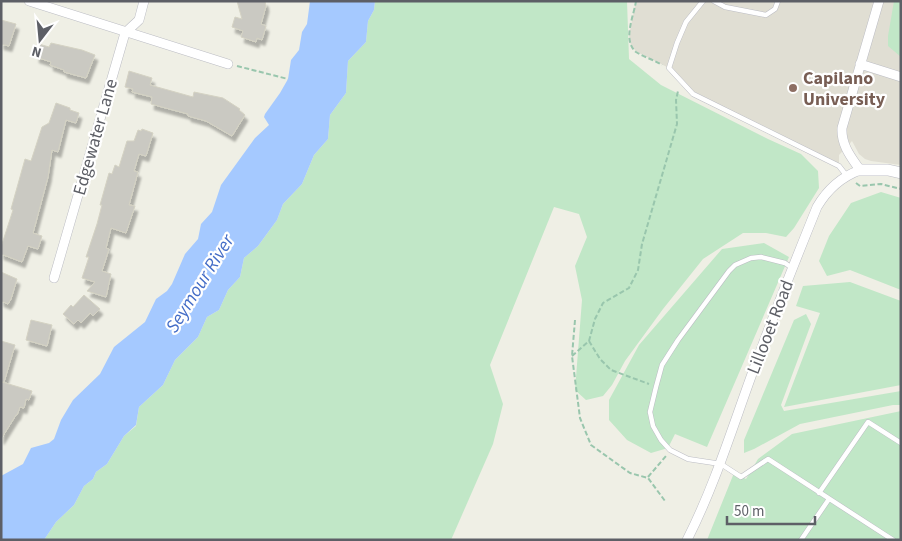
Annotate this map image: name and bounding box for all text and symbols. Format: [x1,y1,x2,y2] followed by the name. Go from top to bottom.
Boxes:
[15,15,65,65] north arrow
[29,41,44,62] text: N
[803,66,886,112] place label: Capilano University
[67,76,124,198] street label: Edgewater Lane
[787,82,799,94] marker: Capilano University
[159,228,242,338] water label: Seymour River
[741,277,800,378] street label: Lillooet Road
[727,494,814,526] scale bar
[734,501,764,522] text: 50 m

